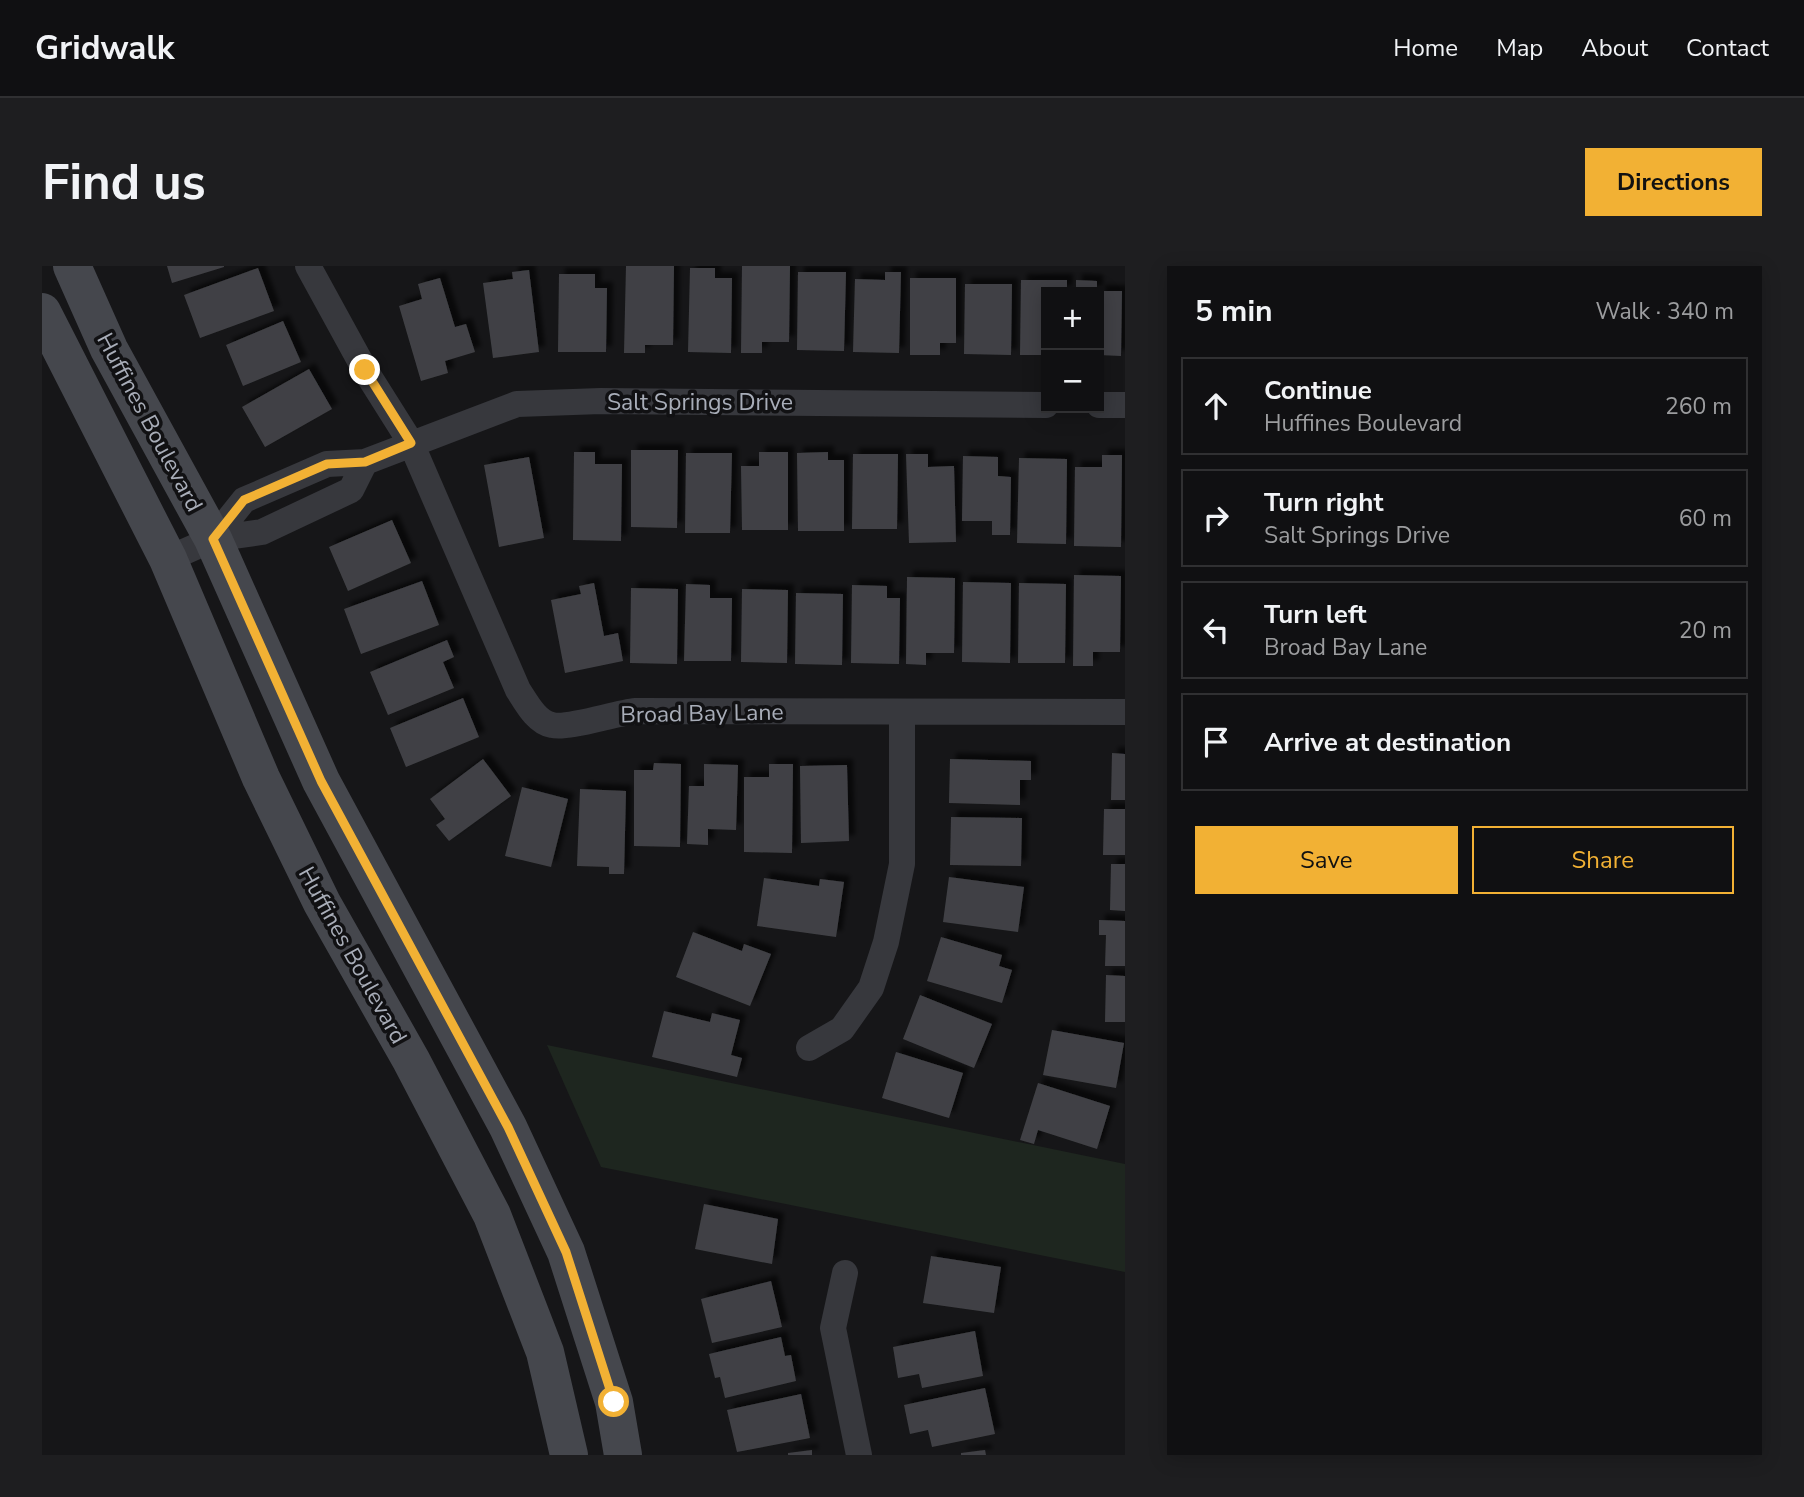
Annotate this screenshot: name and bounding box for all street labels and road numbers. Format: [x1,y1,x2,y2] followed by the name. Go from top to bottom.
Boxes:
[89,327,210,517] street label: Huffines Boulevard
[607,387,793,418] street label: Salt Springs Drive
[620,697,784,730] street label: Broad Bay Lane
[291,861,414,1049] street label: Huffines Boulevard

